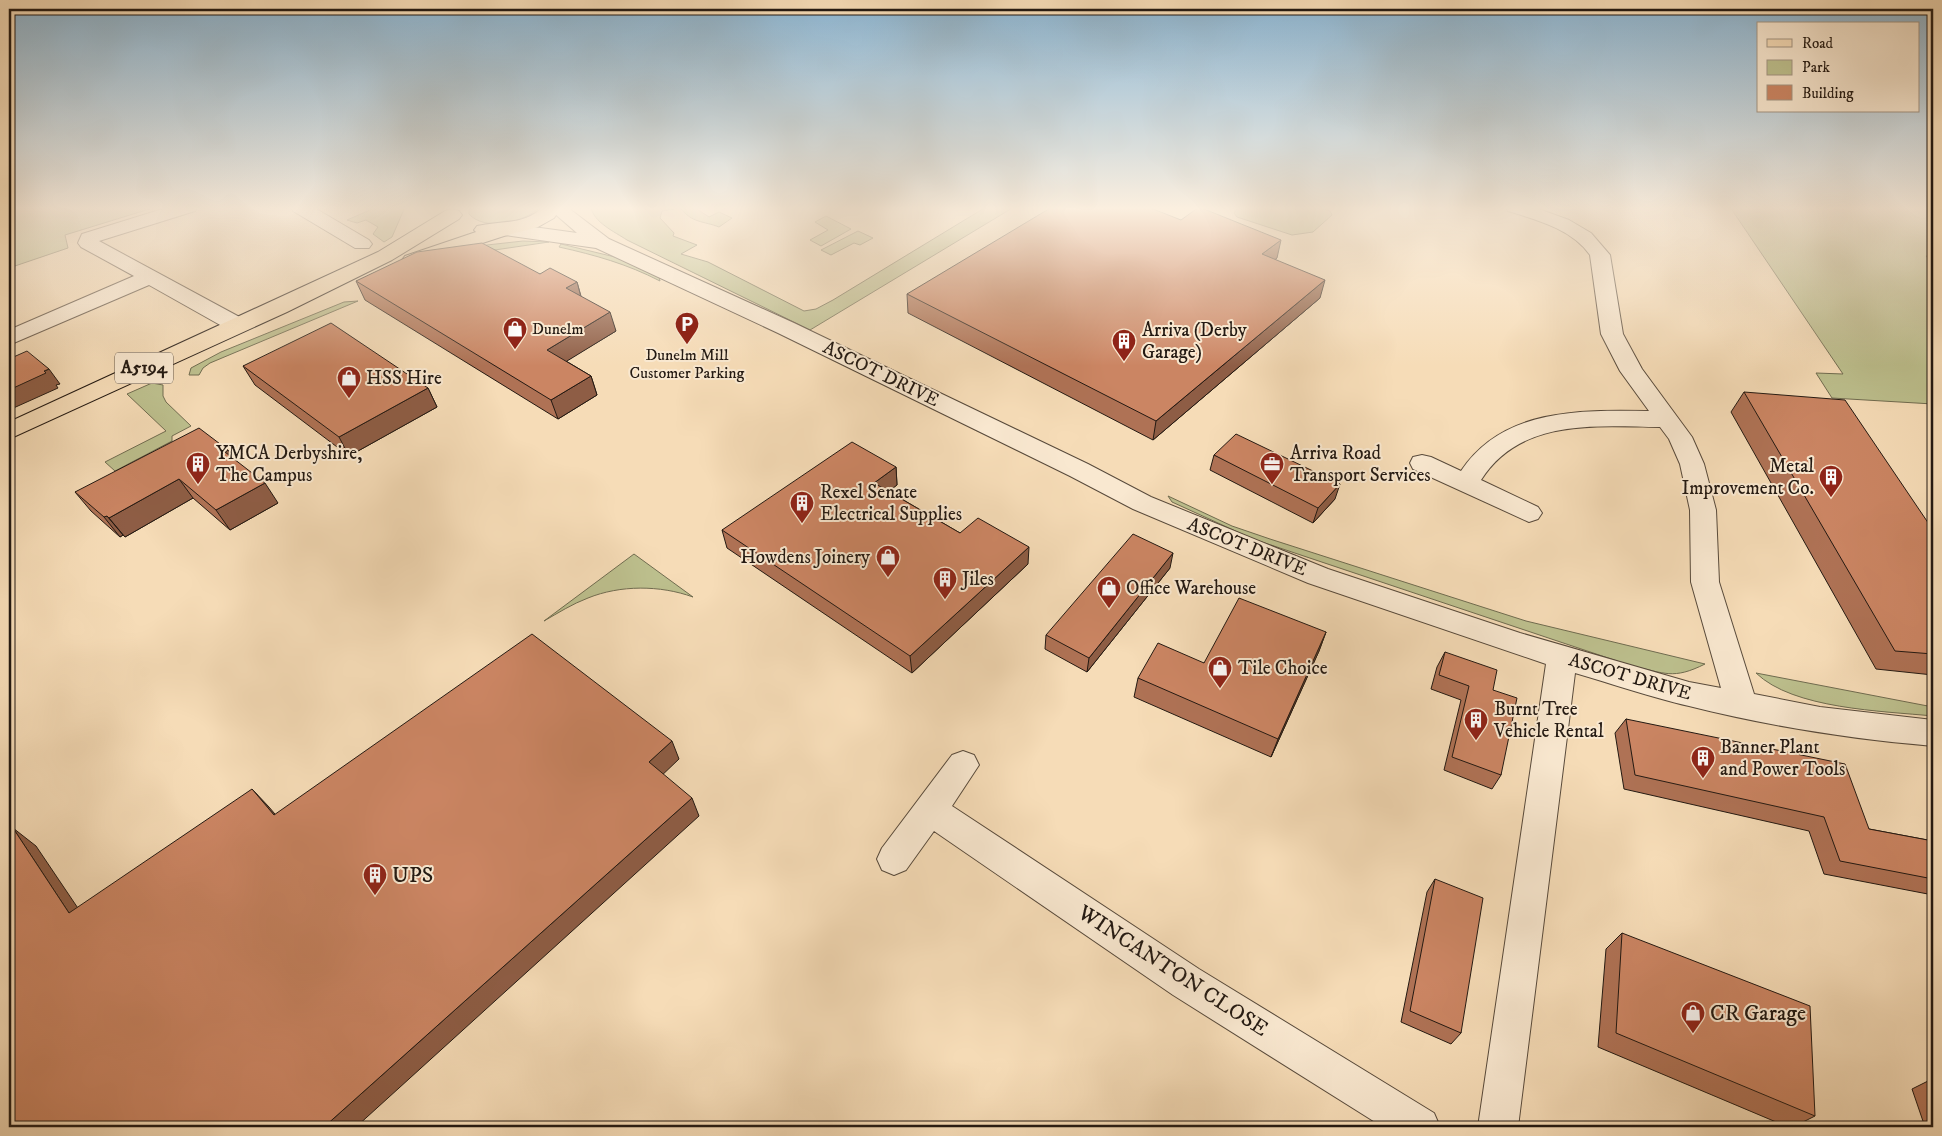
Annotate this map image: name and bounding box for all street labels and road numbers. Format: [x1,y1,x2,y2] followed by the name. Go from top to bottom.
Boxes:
[819,336,943,412] street label: ASCOT DRIVE
[115,352,173,383] road number: A5194
[1184,513,1310,581] street label: ASCOT DRIVE
[1566,649,1694,705] street label: ASCOT DRIVE
[1072,899,1273,1043] street label: WINCANTON CLOSE

